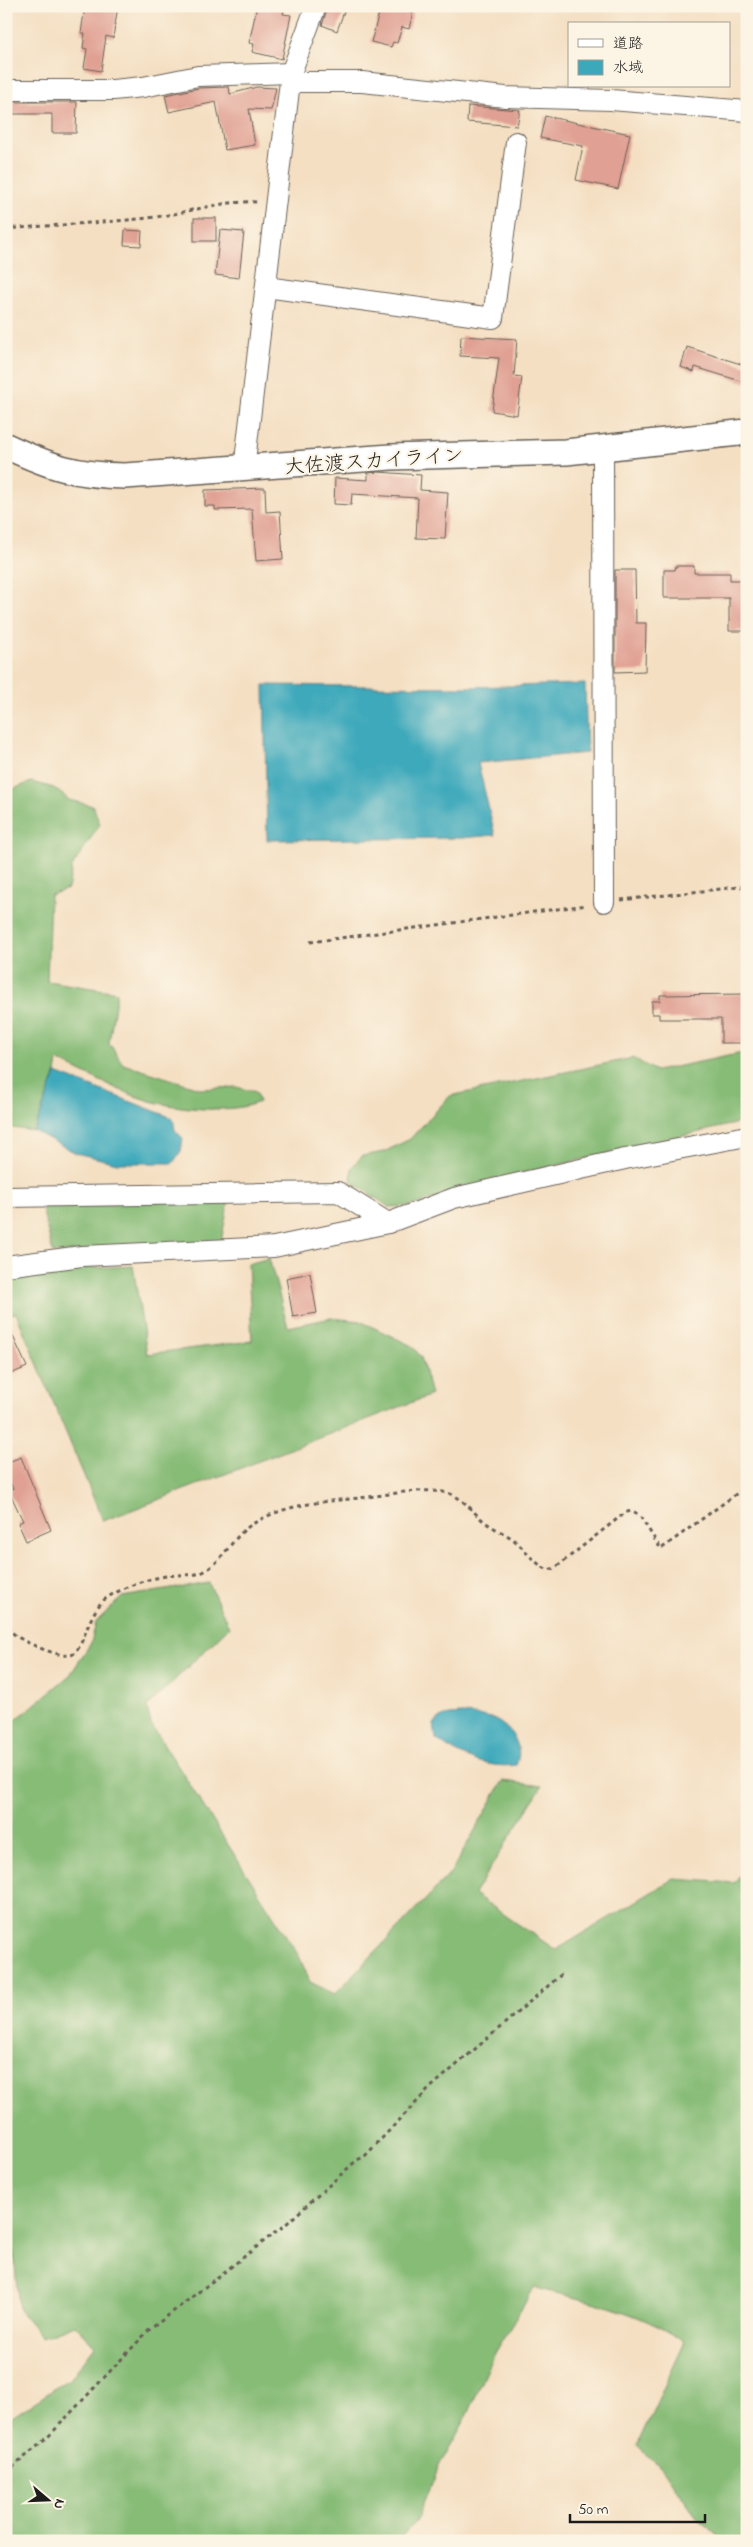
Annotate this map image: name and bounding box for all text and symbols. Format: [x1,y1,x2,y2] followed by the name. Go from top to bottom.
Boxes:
[568,22,730,88] legend
[613,33,643,55] text: 道路
[613,57,643,79] text: 水域
[284,442,465,483] street label: 大佐渡スカイライン
[22,2474,72,2524] north arrow
[570,2492,706,2524] scale bar
[47,2496,70,2512] text: N
[578,2499,609,2521] text: 50 m

